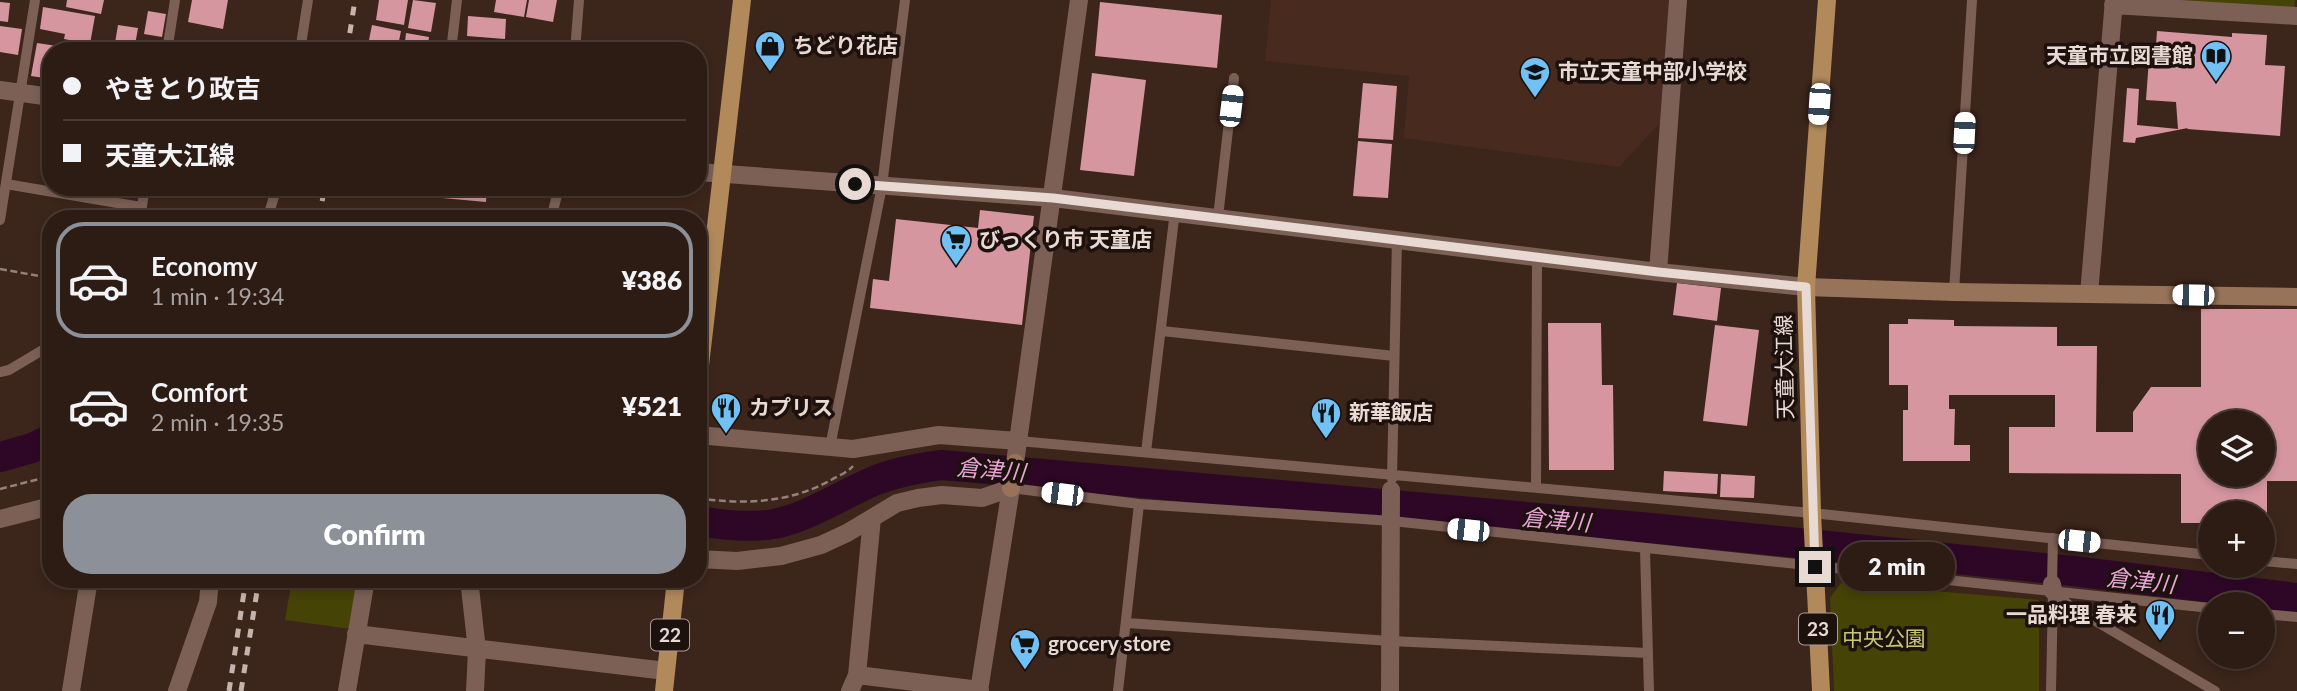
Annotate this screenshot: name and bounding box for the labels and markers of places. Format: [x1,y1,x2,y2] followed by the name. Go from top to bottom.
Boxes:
[753,29,787,73] shop icon: ちどり花店
[793,32,898,57] place label: ちどり花店
[2199,39,2233,83] library icon: 天童市立図書館
[2046,42,2193,67] place label: 天童市立図書館
[1518,55,1552,99] school or university icon: 市立天童中部小学校
[1558,58,1747,83] place label: 市立天童中部小学校
[939,223,973,267] supermarket icon: びっくり市 天童店
[979,226,1152,251] place label: びっくり市 天童店
[709,391,743,435] restaurant icon: カプリス
[749,394,833,419] place label: カプリス
[1309,396,1343,440] restaurant icon: 新華飯店
[1349,399,1433,424] place label: 新華飯店
[2143,598,2177,642] restaurant icon: 一品料理 春来
[2006,601,2137,626] place label: 一品料理 春来
[1008,627,1042,671] supermarket icon: grocery store
[1048,630,1171,655] place label: grocery store

